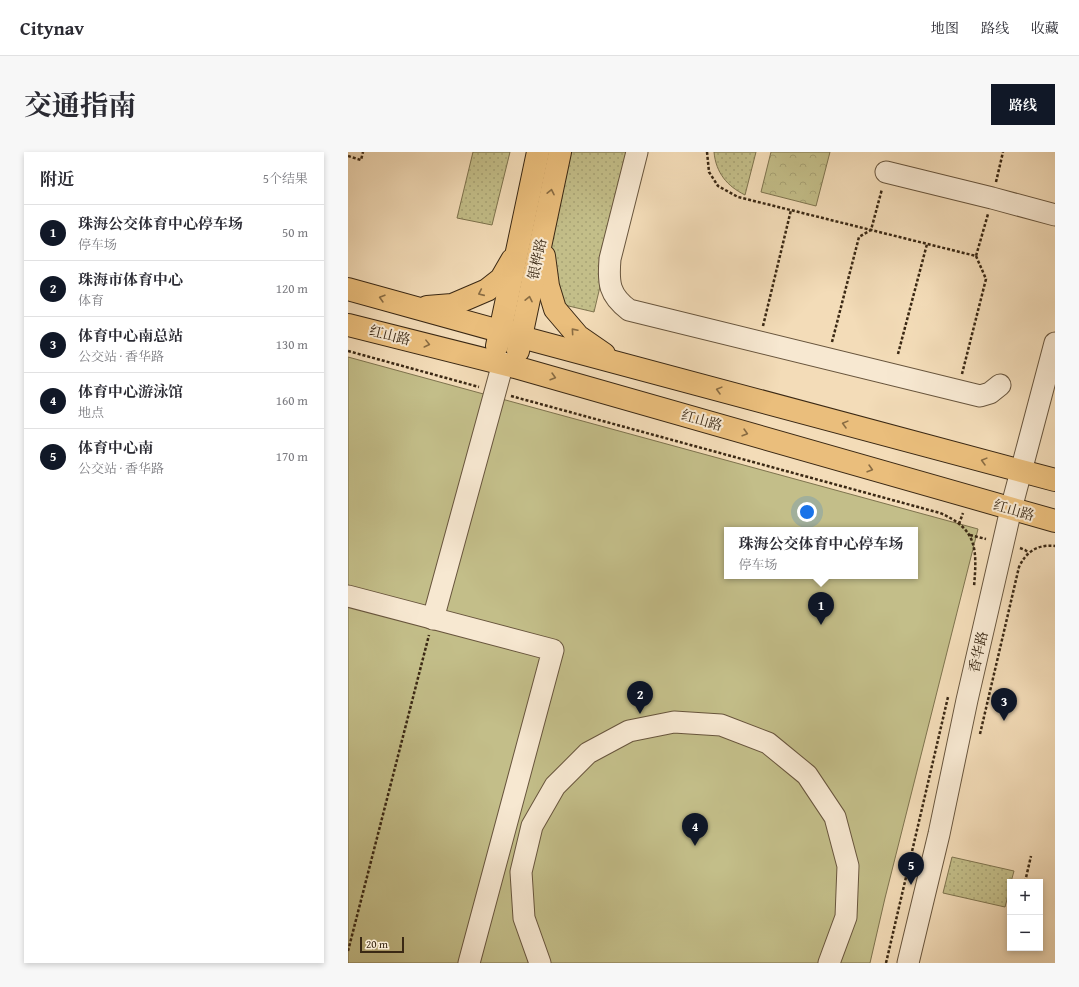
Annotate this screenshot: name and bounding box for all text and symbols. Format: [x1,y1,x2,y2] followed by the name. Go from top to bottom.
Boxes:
[20,14,84,42] text: Citynav
[931,18,959,38] text: 地图
[981,18,1009,38] text: 路线
[1031,18,1059,38] text: 收藏
[24,84,136,125] text: 交通指南
[991,84,1055,125] button: 路线
[40,166,74,191] text: 附近
[263,169,308,188] text: 5个结果
[547,189,555,195] one-way arrow
[78,213,243,234] text: 珠海公交体育中心停车场
[50,223,56,242] text: 1
[282,223,308,242] text: 50 m
[78,235,117,254] text: 停车场
[523,236,551,282] street label: 银桦路
[78,269,183,290] text: 珠海市体育中心
[50,279,56,298] text: 2
[276,279,308,298] text: 120 m
[477,288,484,296] one-way arrow
[78,291,104,310] text: 体育
[378,294,385,303] one-way arrow
[524,296,532,302] one-way arrow
[367,320,413,350] street label: 红山路
[78,325,183,346] text: 体育中心南总站
[572,329,579,336] one-way arrow
[50,335,56,354] text: 3
[276,335,308,354] text: 130 m
[423,340,430,348] one-way arrow
[78,347,164,366] text: 公交站 · 香华路
[549,372,556,381] one-way arrow
[78,381,183,402] text: 体育中心游泳馆
[716,386,723,395] one-way arrow
[50,391,56,410] text: 4
[276,391,308,410] text: 160 m
[78,403,104,422] text: 地点
[679,405,725,435] street label: 红山路
[842,420,848,428] one-way arrow
[741,428,748,437] one-way arrow
[78,437,153,458] text: 体育中心南
[50,447,56,466] text: 5
[276,447,308,466] text: 170 m
[981,457,987,465] one-way arrow
[78,459,164,478] text: 公交站 · 香华路
[866,464,873,472] one-way arrow
[991,495,1037,525] street label: 红山路
[797,502,817,522] your location
[724,527,918,579] popup
[738,533,904,554] text: 珠海公交体育中心停车场
[738,555,778,574] text: 停车场
[808,592,834,625] pin: 1
[964,629,992,675] street label: 香华路
[627,681,653,714] pin: 2
[991,688,1017,721] pin: 3
[682,813,708,846] pin: 4
[898,852,924,885] pin: 5
[1007,879,1043,951] map controls
[1007,879,1043,915] button: +
[1007,915,1043,951] button: −
[360,935,404,954] scale bar
[366,936,388,952] text: 20 m

